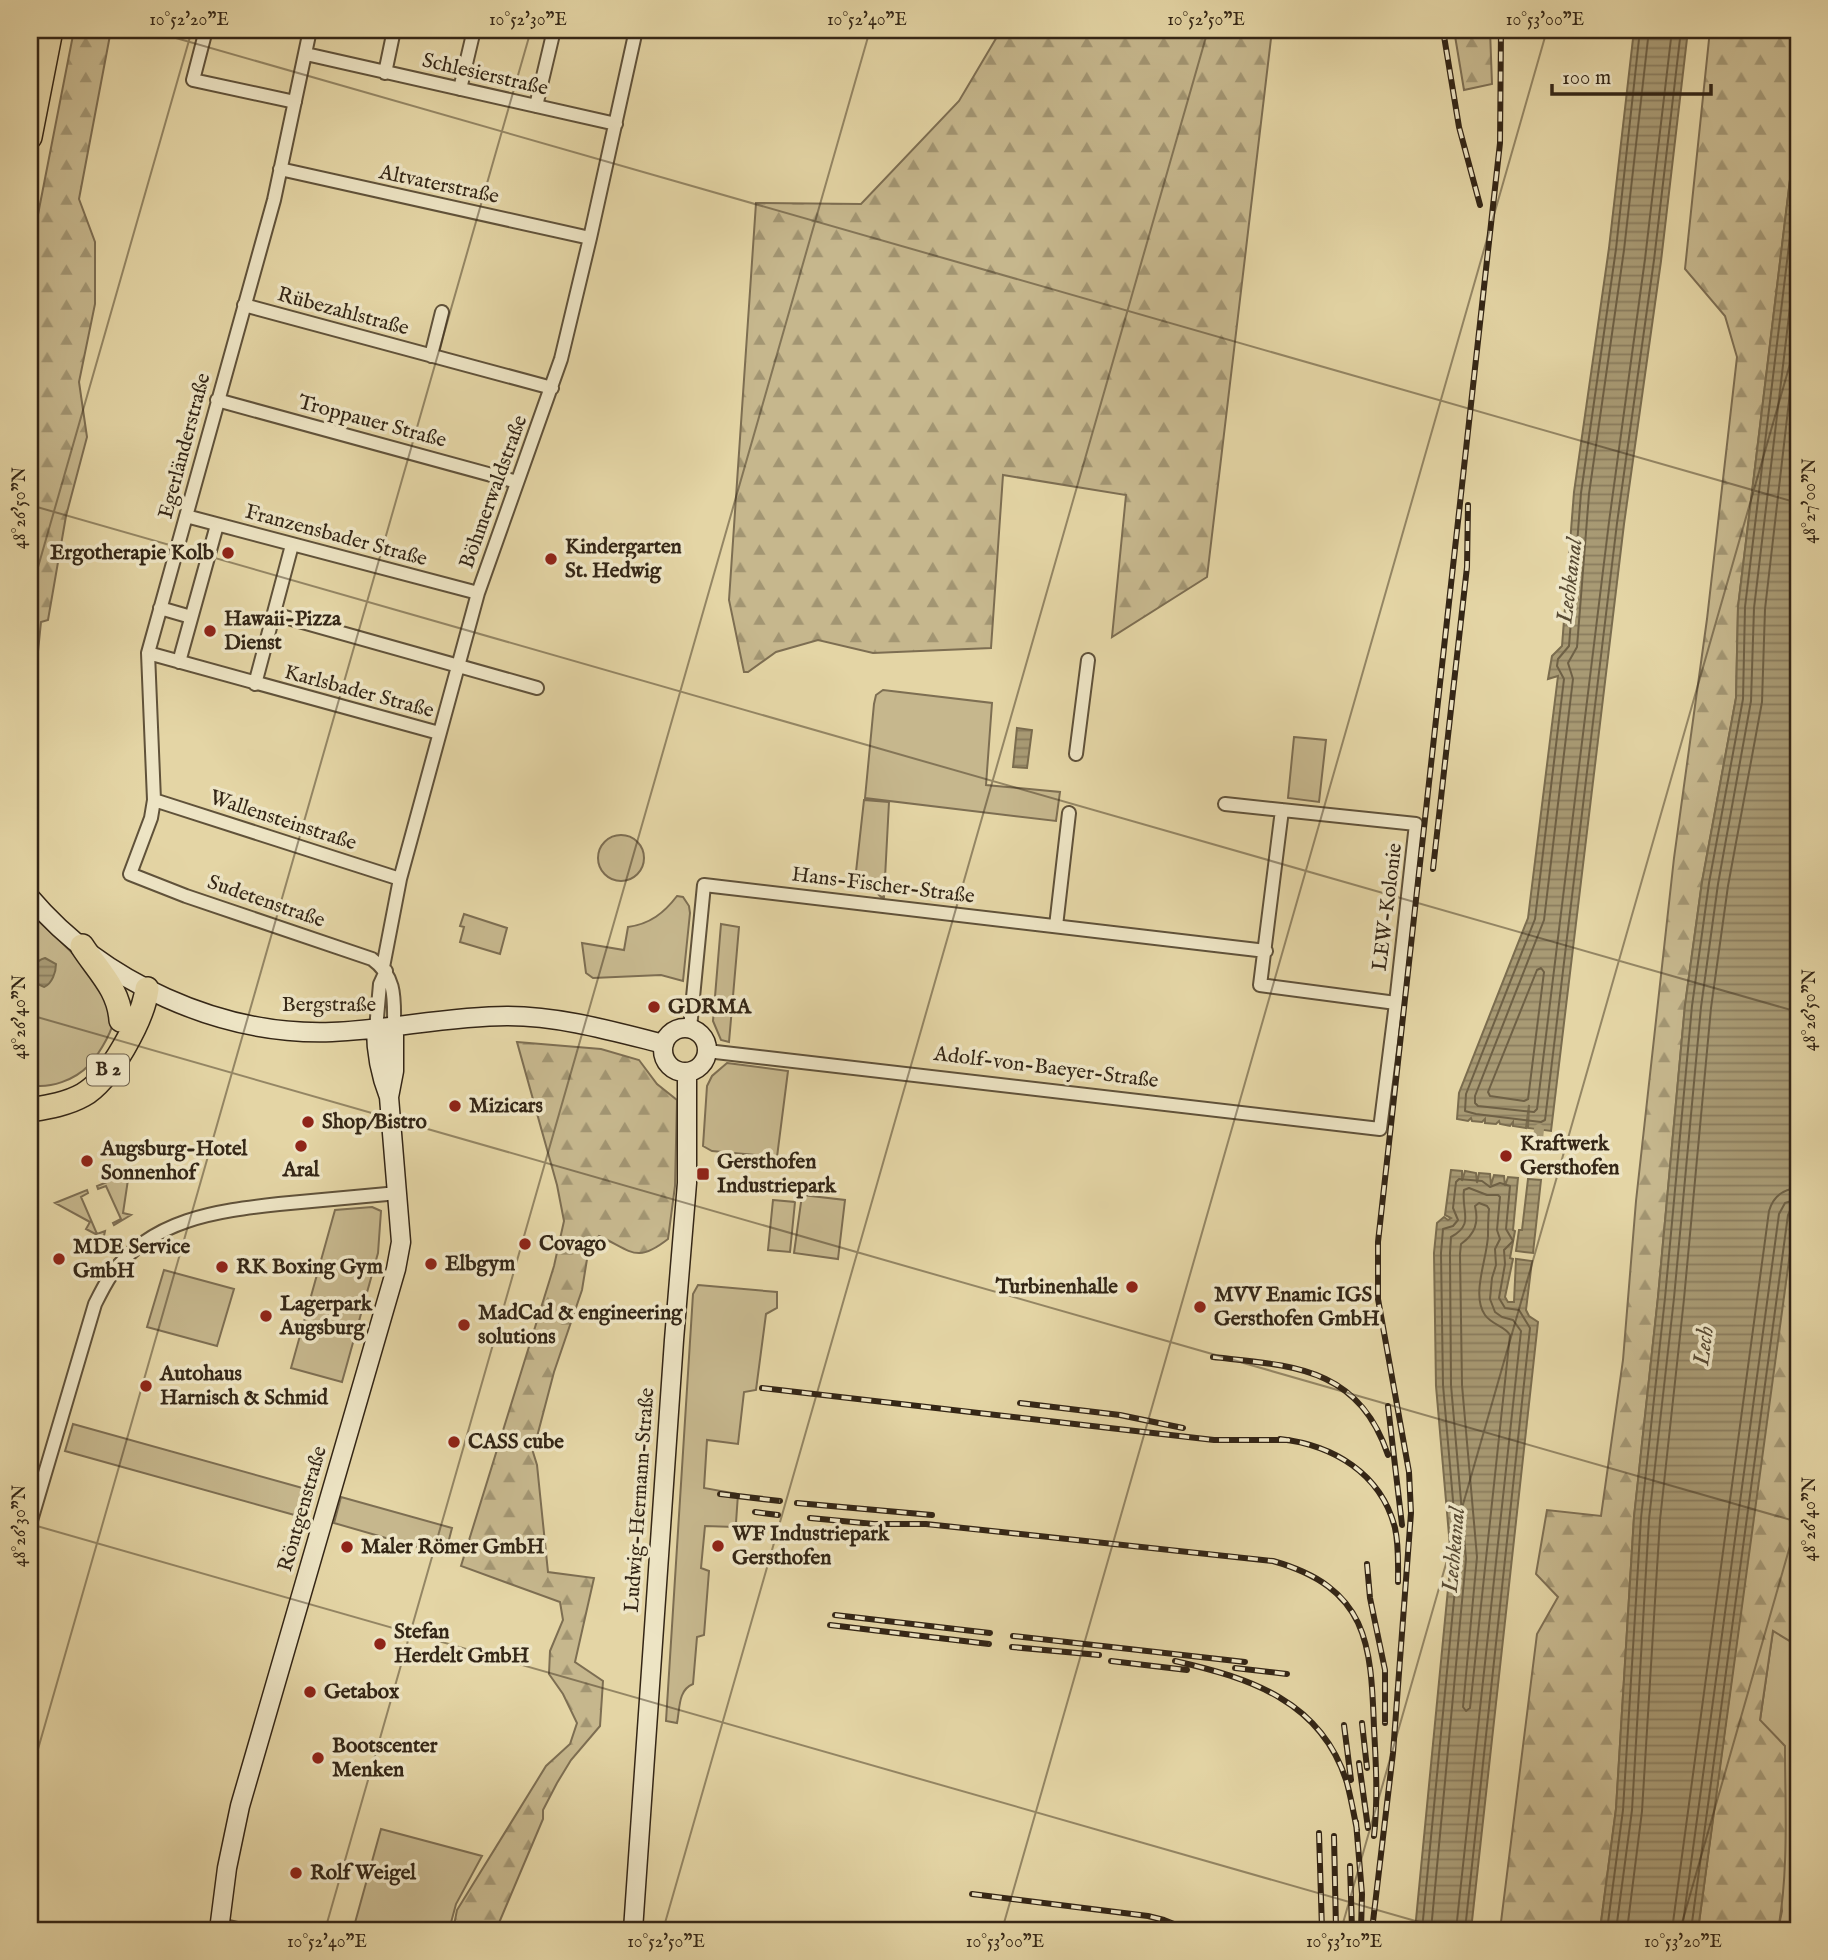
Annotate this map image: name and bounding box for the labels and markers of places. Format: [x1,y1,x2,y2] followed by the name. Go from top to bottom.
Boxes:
[565,534,682,585] place label: Kindergarten St. Hedwig
[50,540,214,567] place label: Ergotherapie Kolb
[220,545,236,561] marker: Ergotherapie Kolb
[543,551,559,567] marker: Kindergarten St. Hedwig
[224,606,342,657] place label: Hawaii-Pizza Dienst
[202,623,218,639] marker: Hawaii-Pizza Dienst
[668,994,753,1021] place label: GDRMA
[646,999,662,1015] marker: GDRMA
[469,1093,543,1120] place label: Mizicars
[447,1098,463,1114] marker: Mizicars
[322,1109,428,1136] place label: Shop/Bistro
[300,1114,316,1130] marker: Shop/Bistro
[1520,1131,1619,1182] place label: Kraftwerk Gersthofen
[100,1136,249,1187] place label: Augsburg-Hotel Sonnenhof
[293,1138,309,1154] marker: Aral
[1498,1148,1514,1164] marker: Kraftwerk Gersthofen
[717,1149,837,1200] place label: Gersthofen Industriepark
[79,1153,95,1169] marker: Augsburg-Hotel Sonnenhof
[282,1157,321,1184] place label: Aral
[695,1166,711,1182] marker: Gersthofen Industriepark
[539,1231,607,1258] place label: Covago
[73,1234,190,1285] place label: MDE Service GmbH
[517,1236,533,1252] marker: Covago
[51,1251,67,1267] marker: MDE Service GmbH
[445,1251,516,1278] place label: Elbgym
[236,1254,384,1281] place label: RK Boxing Gym
[423,1256,439,1272] marker: Elbgym
[214,1259,230,1275] marker: RK Boxing Gym
[995,1274,1118,1301] place label: Turbinenhalle
[1124,1279,1140,1295] marker: Turbinenhalle
[1214,1282,1380,1333] place label: MVV Enamic IGS Gersthofen GmbH
[279,1291,373,1342] place label: Lagerpark Augsburg
[1192,1299,1208,1315] marker: MVV Enamic IGS Gersthofen GmbH
[478,1300,683,1351] place label: MadCad & engineering solutions
[258,1308,274,1324] marker: Lagerpark Augsburg
[456,1317,472,1333] marker: MadCad & engineering solutions
[159,1361,329,1412] place label: Autohaus Harnisch & Schmid
[138,1378,154,1394] marker: Autohaus Harnisch & Schmid
[468,1429,564,1456] place label: CASS cube
[446,1434,462,1450] marker: CASS cube
[731,1521,890,1572] place label: WF Industriepark Gersthofen
[361,1534,544,1561] place label: Maler Römer GmbH
[710,1538,726,1554] marker: WF Industriepark Gersthofen
[339,1539,355,1555] marker: Maler Römer GmbH
[394,1619,529,1670] place label: Stefan Herdelt GmbH
[372,1636,388,1652] marker: Stefan Herdelt GmbH
[324,1679,400,1706] place label: Getabox
[302,1684,318,1700] marker: Getabox
[332,1733,438,1784] place label: Bootscenter Menken
[310,1750,326,1766] marker: Bootscenter Menken
[310,1860,417,1887] place label: Rolf Weigel
[288,1865,304,1881] marker: Rolf Weigel

